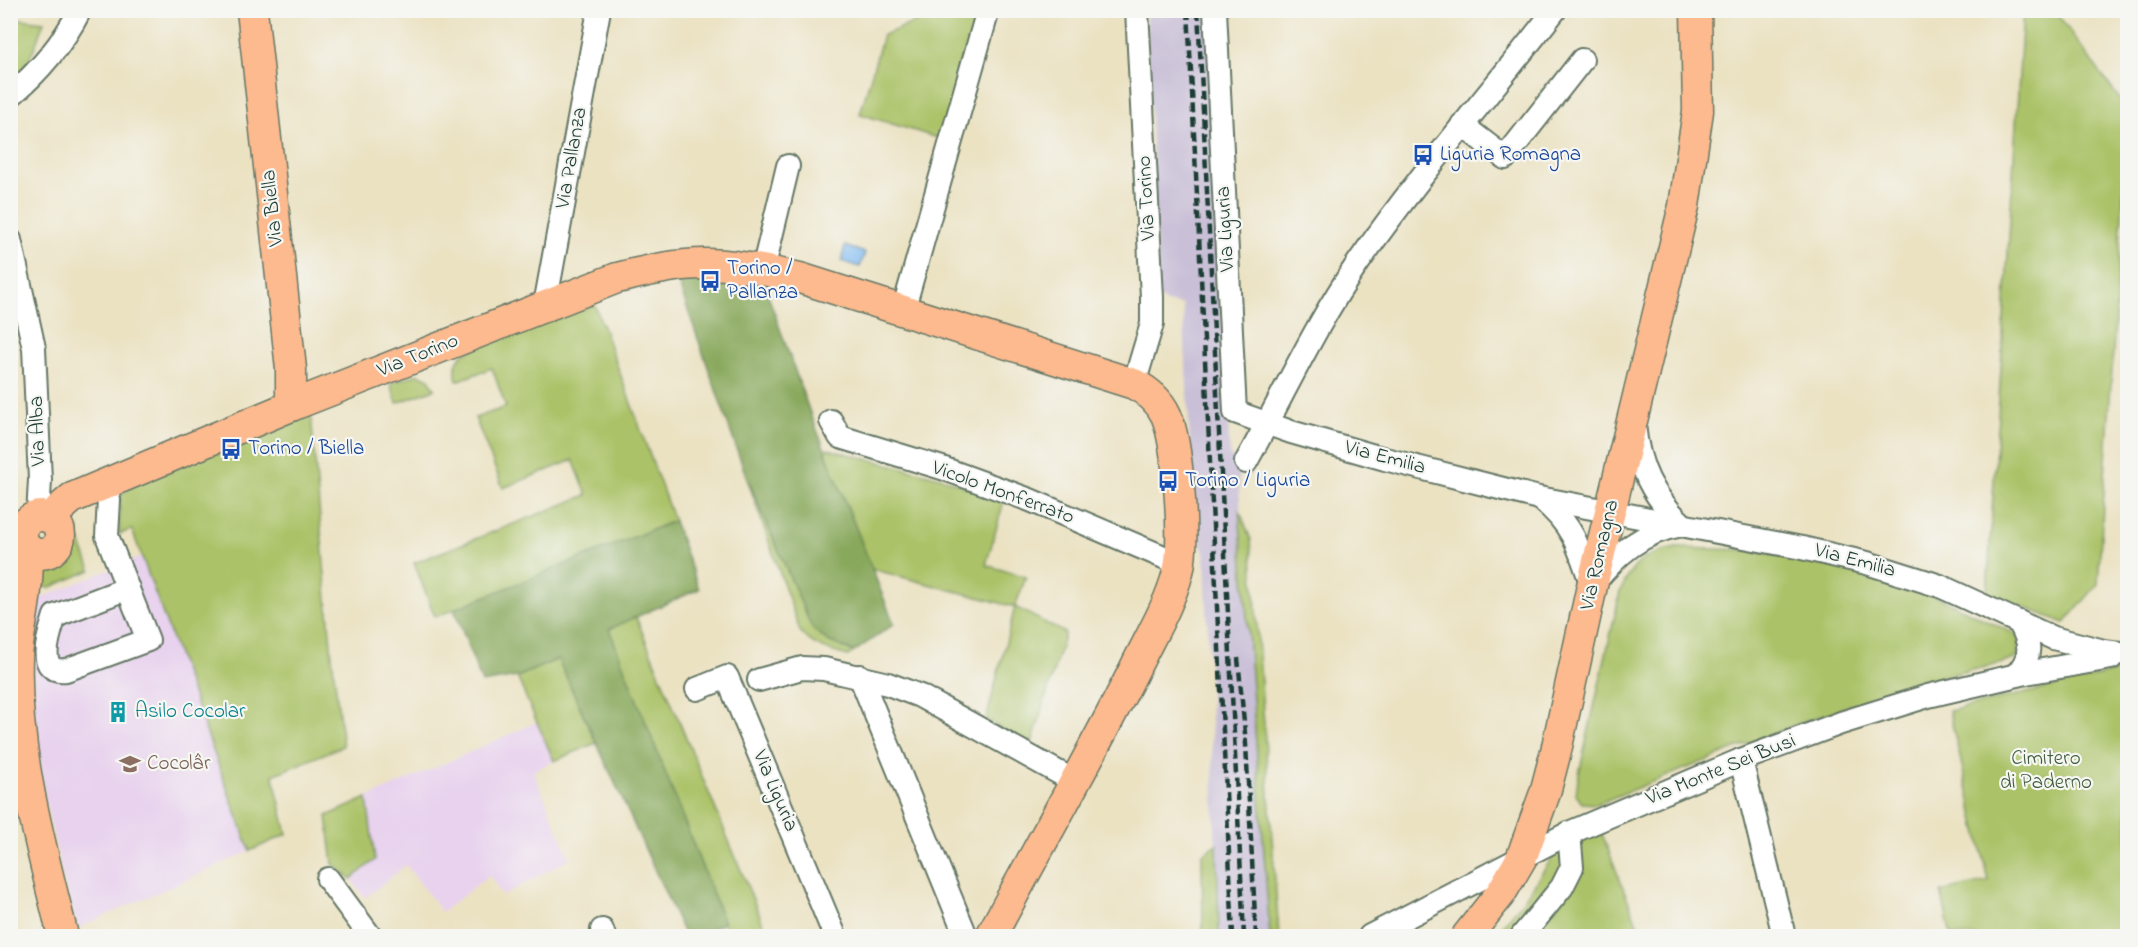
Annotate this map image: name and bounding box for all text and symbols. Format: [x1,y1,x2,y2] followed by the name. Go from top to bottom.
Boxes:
[548,105,596,212] street label: Via Pallanza
[1440,140,1581,172] place label: Liguria Romagna
[1411,143,1435,167] bus stop icon: Liguria Romagna
[1130,155,1164,242] street label: Via Torino
[254,168,292,249] street label: Via Biella
[1209,185,1245,274] street label: Via Liguria
[727,254,798,308] place label: Torino / Pallanza
[698,269,722,293] bus stop icon: Torino / Pallanza
[372,326,463,386] street label: Via Torino
[22,395,54,468] street label: Via Alba
[1340,433,1429,483] street label: Via Emilia
[248,434,364,464] place label: Torino / Biella
[219,437,243,461] bus stop icon: Torino / Biella
[927,453,1078,533] street label: Vicolo Monferrato
[1185,466,1310,498] place label: Torino / Liguria
[1156,469,1180,493] bus stop icon: Torino / Liguria
[1572,497,1629,615] street label: Via Romagna
[1810,536,1899,586] street label: Via Emilia
[135,697,246,727] place label: Asilo Cocolar
[106,700,130,724] building icon: Asilo Cocolar
[1641,726,1801,814] street label: Via Monte Sei Busi
[2000,744,2092,798] park label: Cimitero di Paderno
[742,745,806,837] street label: Via Liguria
[147,749,211,779] place label: Cocolâr
[118,752,142,776] school or university icon: Cocolâr

